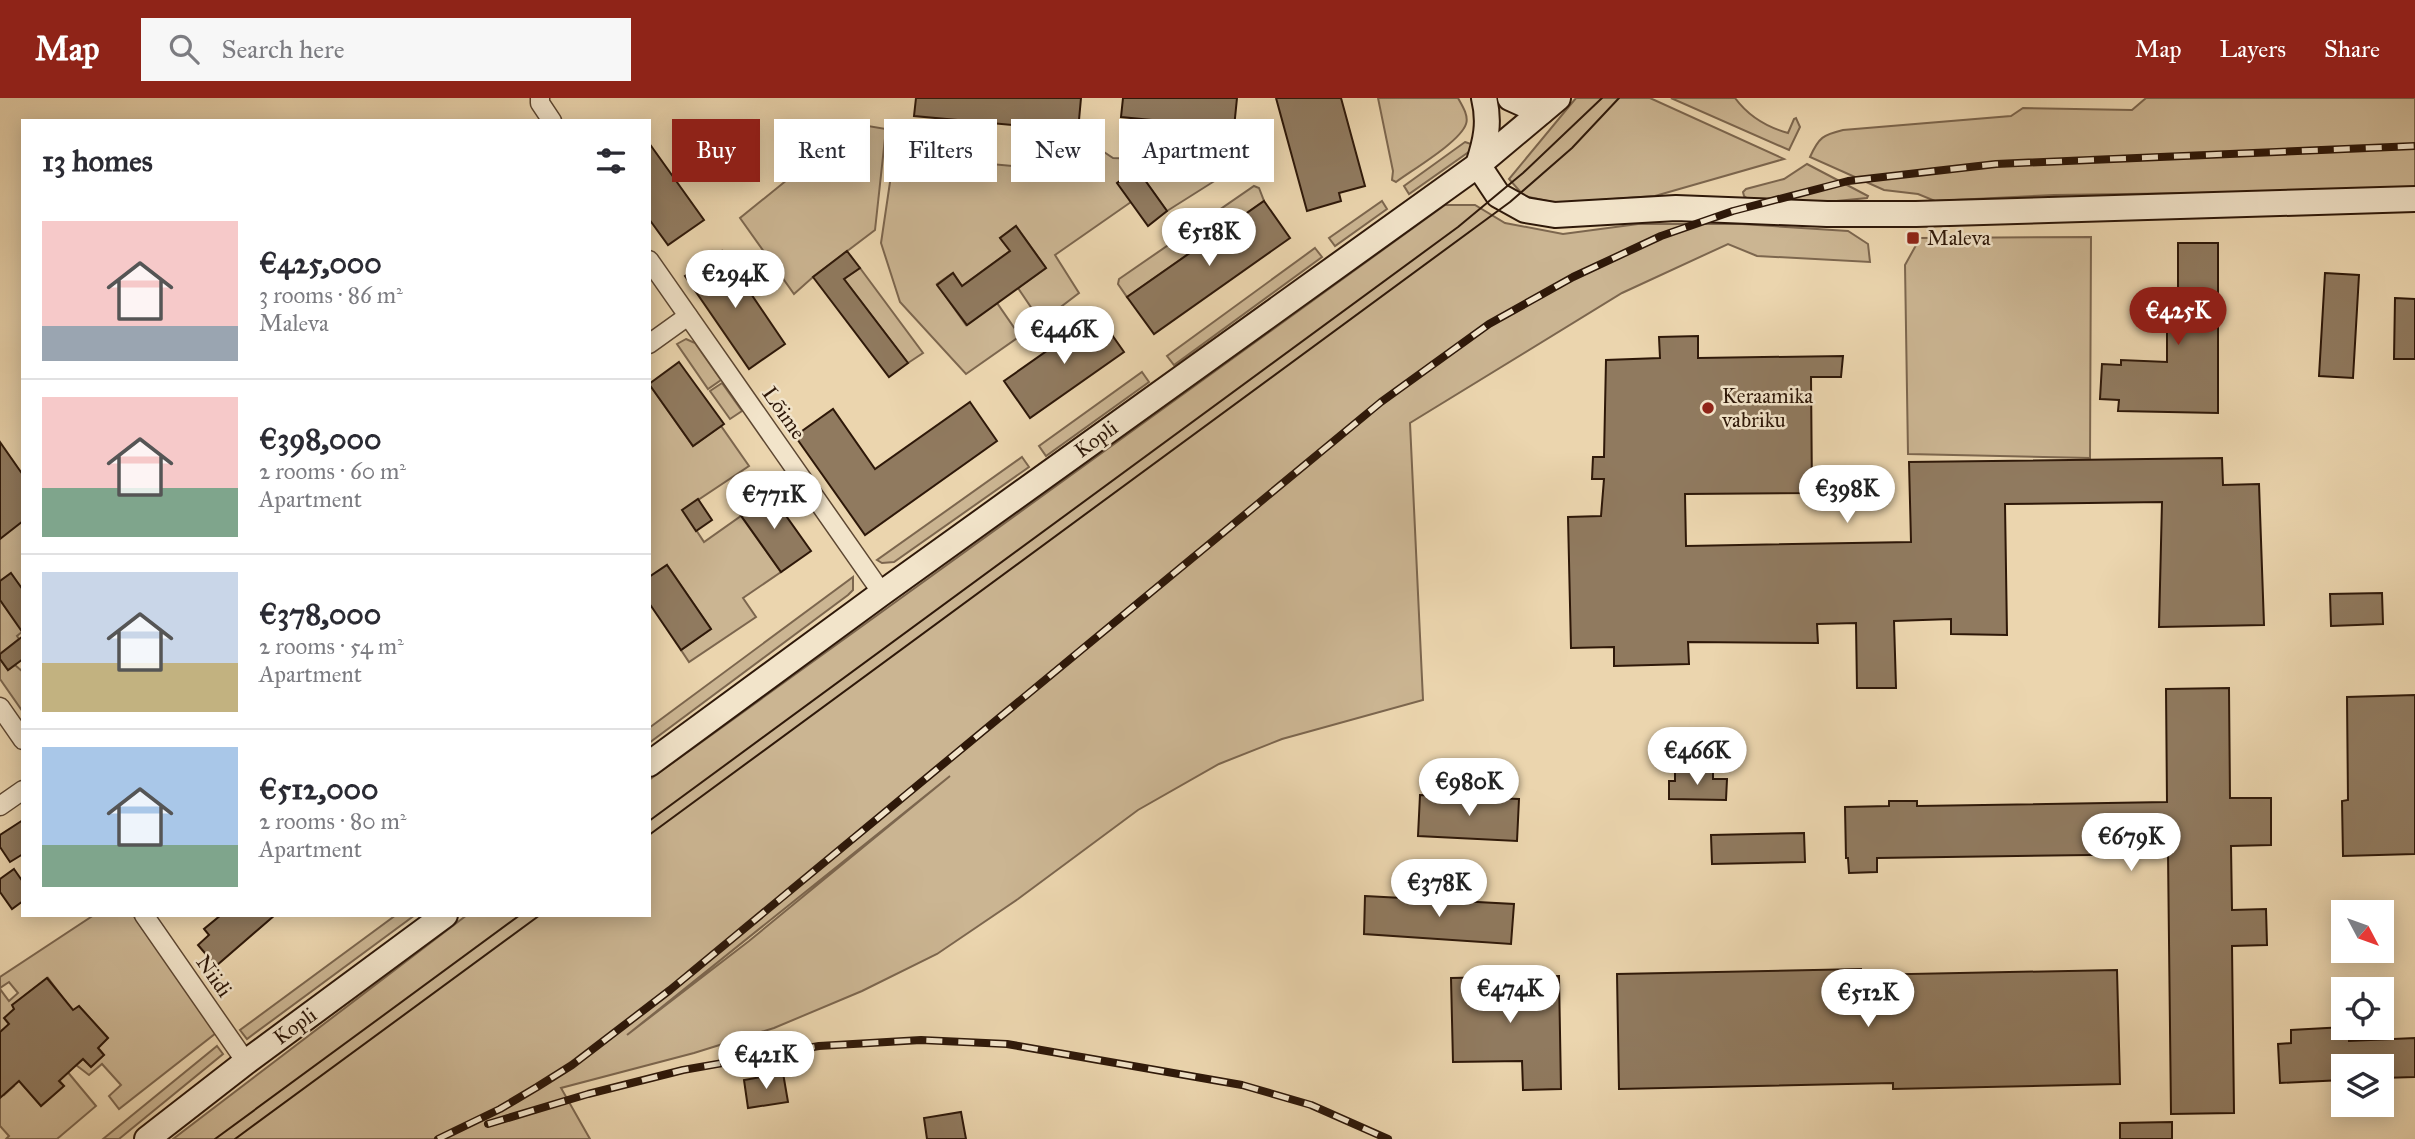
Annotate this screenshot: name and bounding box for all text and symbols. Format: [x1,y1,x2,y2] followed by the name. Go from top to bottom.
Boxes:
[141,18,631,81] search box
[35,29,99,69] text: Map
[165,30,203,68] icon: search
[221,33,345,65] text: Search here
[2135,34,2182,64] text: Map
[2220,34,2286,64] text: Layers
[2324,34,2380,64] text: Share
[672,119,760,182] chip: Buy
[774,119,870,182] chip: Rent
[884,119,997,182] chip: Filters
[1011,119,1105,182] chip: New
[1119,119,1274,182] chip: Apartment
[592,142,630,180] icon: filters
[42,143,153,179] text: 13 homes
[1160,208,1258,268] pin: €518K
[1178,217,1240,245] text: €518K
[1927,225,1991,251] place label: Maleva
[1905,230,1921,246] marker: Maleva
[259,245,382,281] text: €425,000
[98,249,182,333] icon: home
[686,250,784,310] pin: €294K
[702,259,768,287] text: €294K
[259,281,403,309] text: 3 rooms · 86 m²
[2129,288,2227,347] pin: €425K
[2146,296,2210,324] text: €425K
[1015,306,1113,366] pin: €446K
[259,309,329,337] text: Maleva
[1030,315,1098,343] text: €446K
[757,382,812,445] street label: Lõime
[1721,383,1813,433] place label: Keraamika vabriku
[1700,400,1716,416] marker: Keraamika vabriku
[1069,414,1123,463] street label: Kopli
[259,421,381,457] text: €398,000
[98,425,182,509] icon: home
[259,457,406,485] text: 2 rooms · 60 m²
[1798,466,1896,525] pin: €398K
[725,472,823,531] pin: €771K
[1815,474,1879,502] text: €398K
[742,480,806,508] text: €771K
[259,485,362,513] text: Apartment
[259,596,381,632] text: €378,000
[98,600,182,684] icon: home
[259,632,404,660] text: 2 rooms · 54 m²
[259,660,362,688] text: Apartment
[1648,728,1746,787] pin: €466K
[1664,736,1730,764] text: €466K
[1420,758,1518,818] pin: €980K
[1435,767,1503,795] text: €980K
[259,771,379,807] text: €512,000
[98,775,182,859] icon: home
[259,807,406,835] text: 2 rooms · 80 m²
[2082,814,2180,873] pin: €679K
[2098,822,2164,850] text: €679K
[259,835,362,863] text: Apartment
[1390,860,1488,919] pin: €378K
[1407,868,1471,896] text: €378K
[2331,900,2394,962] north arrow
[2331,900,2394,1117] map controls
[190,950,238,1002] street label: Niidi
[1461,965,1559,1025] pin: €474K
[1819,970,1917,1029] pin: €512K
[1477,974,1543,1002] text: €474K
[2331,977,2394,1040] button: locate
[1837,978,1899,1006] text: €512K
[268,1001,322,1050] street label: Kopli
[717,1032,815,1091] pin: €421K
[734,1040,798,1068] text: €421K
[2331,1054,2394,1117] button: layers

